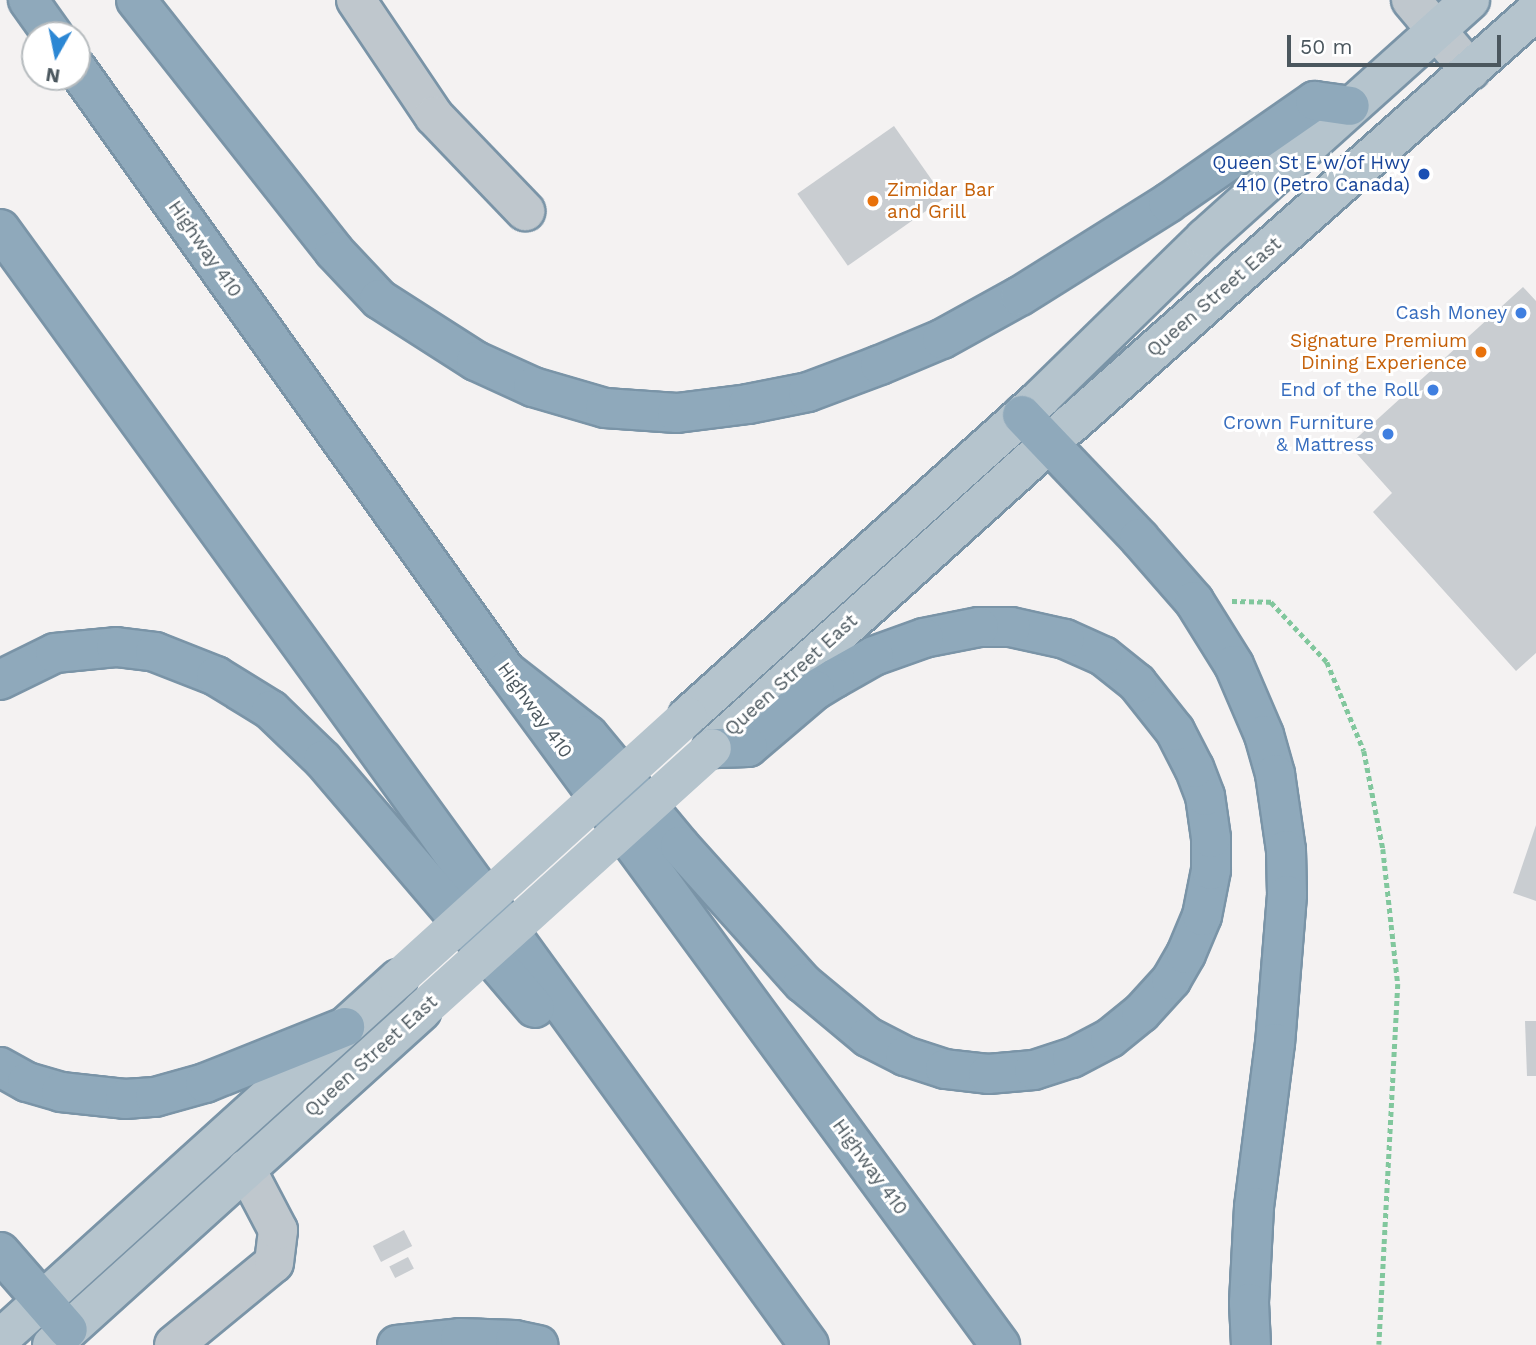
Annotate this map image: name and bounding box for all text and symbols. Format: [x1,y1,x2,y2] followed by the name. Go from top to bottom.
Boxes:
[21,21,91,91] north arrow
[1291,21,1504,65] scale bar
[1300,34,1352,59] text: 50 m
[44,63,62,88] text: N
[1211,152,1410,196] place label: Queen St E w/of Hwy 410 (Petro Canada)
[1416,166,1432,182] marker: Queen St E w/of Hwy 410 (Petro Canada)
[887,179,995,223] place label: Zimidar Bar and Grill
[865,193,881,209] marker: Zimidar Bar and Grill
[163,196,247,302] street label: Highway 410
[1142,232,1286,362] street label: Queen Street East
[1395,302,1507,324] place label: Cash Money
[1513,305,1529,321] marker: Cash Money
[1290,330,1467,374] place label: Signature Premium Dining Experience
[1473,344,1489,360] marker: Signature Premium Dining Experience
[1279,379,1419,401] place label: End of the Roll
[1425,382,1441,398] marker: End of the Roll
[1223,412,1374,456] place label: Crown Furniture & Mattress
[1380,426,1396,442] marker: Crown Furniture & Mattress
[720,609,862,741] street label: Queen Street East
[492,657,578,763] street label: Highway 410
[300,990,442,1122] street label: Queen Street East
[827,1114,913,1220] street label: Highway 410

